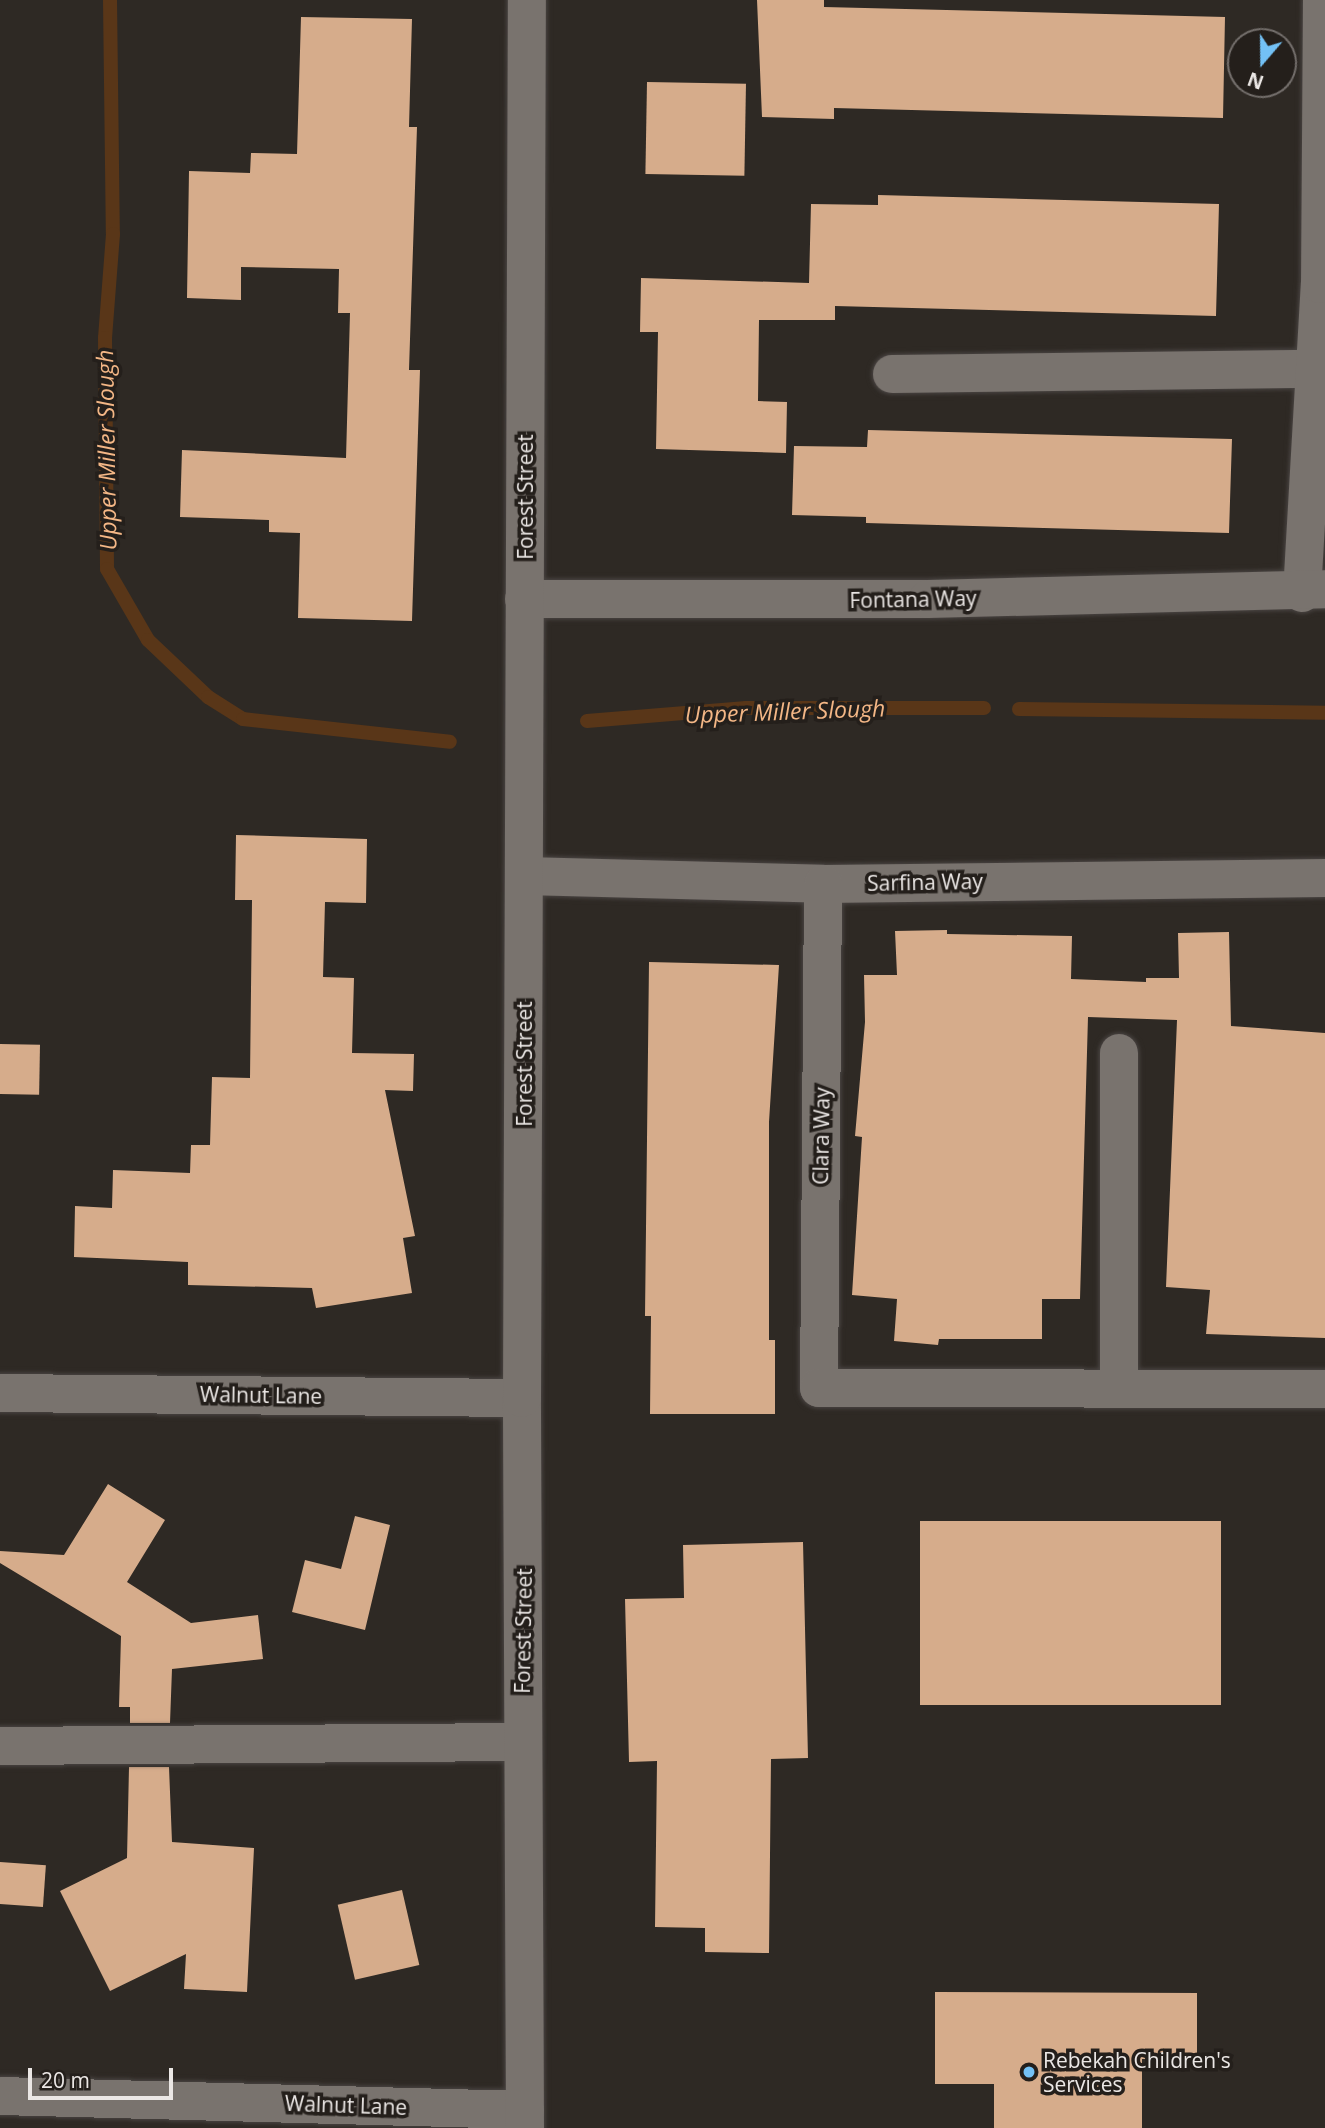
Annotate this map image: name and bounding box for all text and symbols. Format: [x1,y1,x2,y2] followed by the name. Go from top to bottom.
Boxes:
[1227,28,1297,98] north arrow
[1244,66,1267,96] text: N
[90,349,122,551] water label: Upper Miller Slough
[512,434,538,560] street label: Forest Street
[849,585,977,613] street label: Fontana Way
[684,694,886,728] water label: Upper Miller Slough
[867,868,983,896] street label: Sarfina Way
[511,1001,537,1127] street label: Forest Street
[808,1087,834,1185] street label: Clara Way
[200,1381,322,1409] street label: Walnut Lane
[509,1568,537,1694] street label: Forest Street
[1043,2047,1231,2097] place label: Rebekah Children's Services
[32,2054,177,2098] scale bar
[1021,2064,1037,2080] marker: Rebekah Children's Services
[41,2066,90,2094] text: 20 m
[284,2090,408,2120] street label: Walnut Lane

